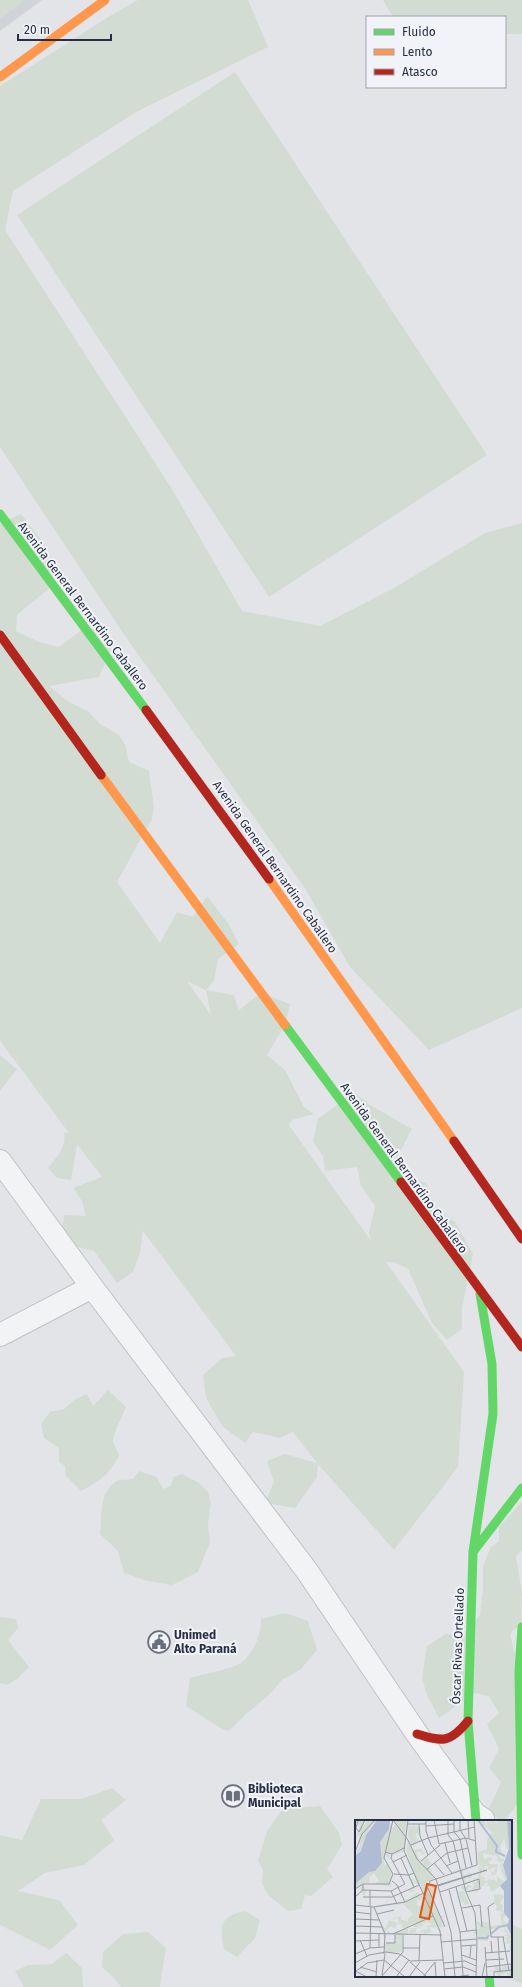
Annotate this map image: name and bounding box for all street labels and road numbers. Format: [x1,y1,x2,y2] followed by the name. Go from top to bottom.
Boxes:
[15,519,151,693] street label: Avenida General Bernardino Caballero
[210,778,340,956] street label: Avenida General Bernardino Caballero
[338,1080,470,1256] street label: Avenida General Bernardino Caballero
[448,1587,467,1705] street label: Óscar Rivas Ortellado

